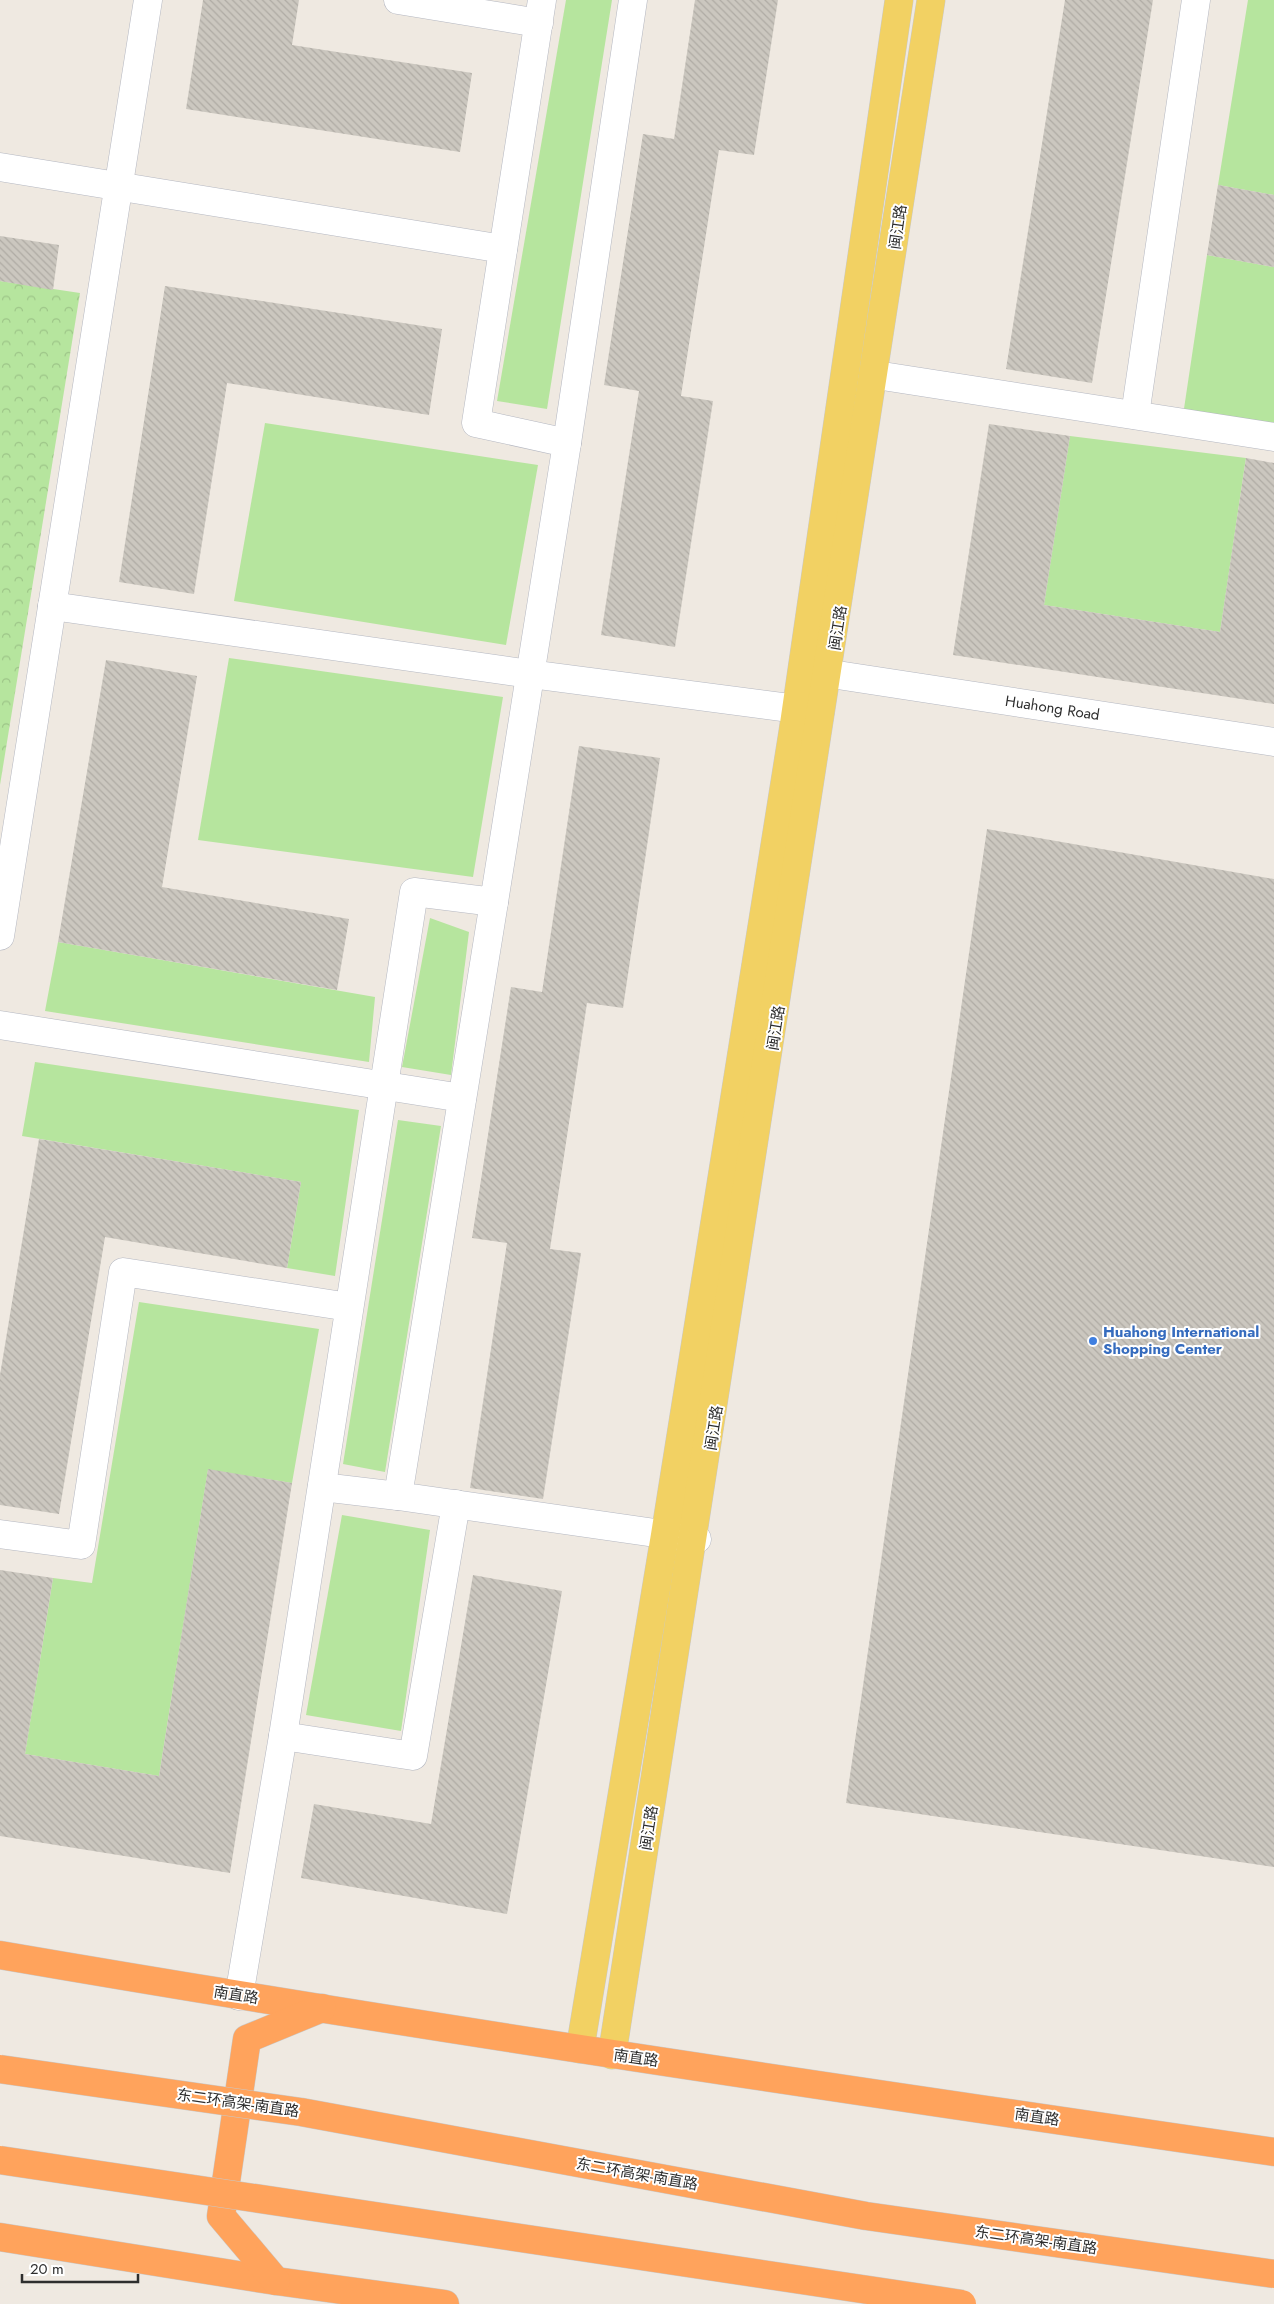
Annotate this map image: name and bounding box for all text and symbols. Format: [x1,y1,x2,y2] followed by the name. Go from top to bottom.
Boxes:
[884,203,912,251] street label: 闽江路
[824,604,852,652] street label: 闽江路
[1004,690,1101,726] street label: Huahong Road
[762,1004,790,1052] street label: 闽江路
[1103,1321,1259,1360] place label: Huahong International Shopping Center
[1087,1335,1099,1347] marker: Huahong International Shopping Center
[700,1404,728,1452] street label: 闽江路
[635,1804,663,1852] street label: 闽江路
[212,1981,260,2009] street label: 南直路
[612,2044,660,2072] street label: 南直路
[175,2084,301,2122] street label: 东二环高架-南直路
[1013,2103,1061,2131] street label: 南直路
[574,2152,700,2196] street label: 东二环高架-南直路
[973,2221,1099,2259] street label: 东二环高架-南直路
[22,2252,139,2284] scale bar
[30,2258,64,2280] text: 20 m

